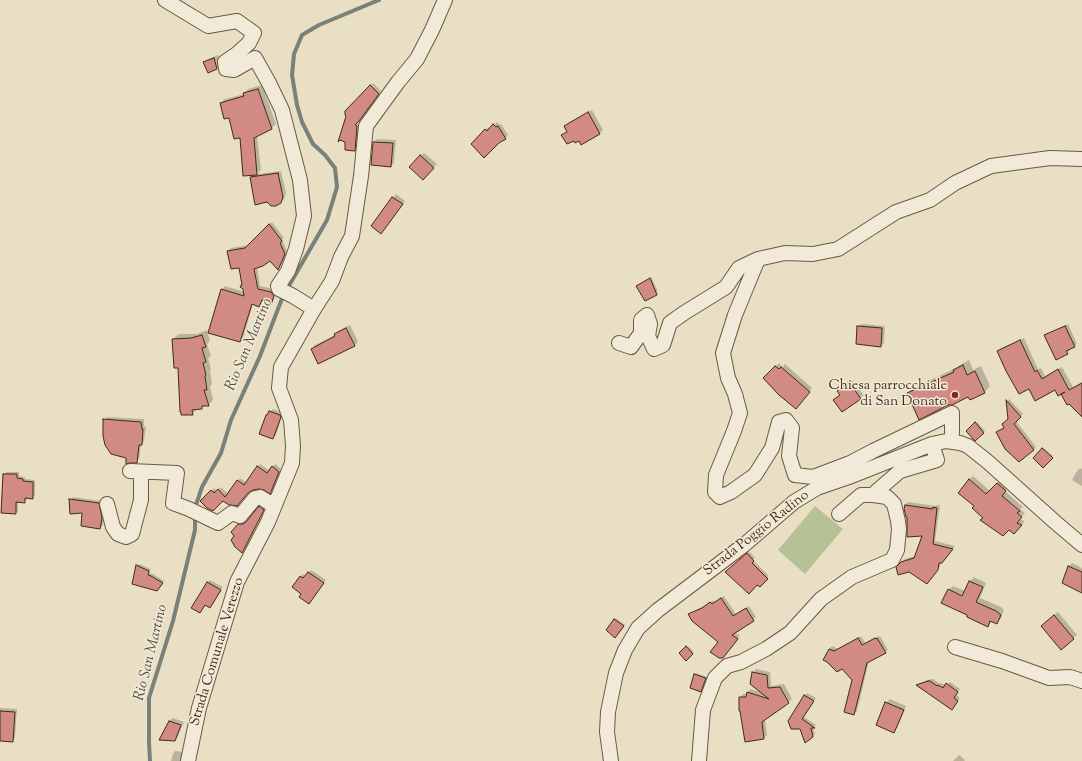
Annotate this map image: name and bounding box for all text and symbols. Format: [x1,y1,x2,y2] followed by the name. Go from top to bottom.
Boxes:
[222,296,278,394] water label: Rio San Martino
[828,379,947,412] place label: Chiesa parrocchiale di San Donato
[950,390,960,400] marker: Chiesa parrocchiale di San Donato
[701,488,813,580] street label: Strada Poggio Radino
[187,576,249,728] street label: Strada Comunale Verezzo
[131,603,173,703] water label: Rio San Martino

